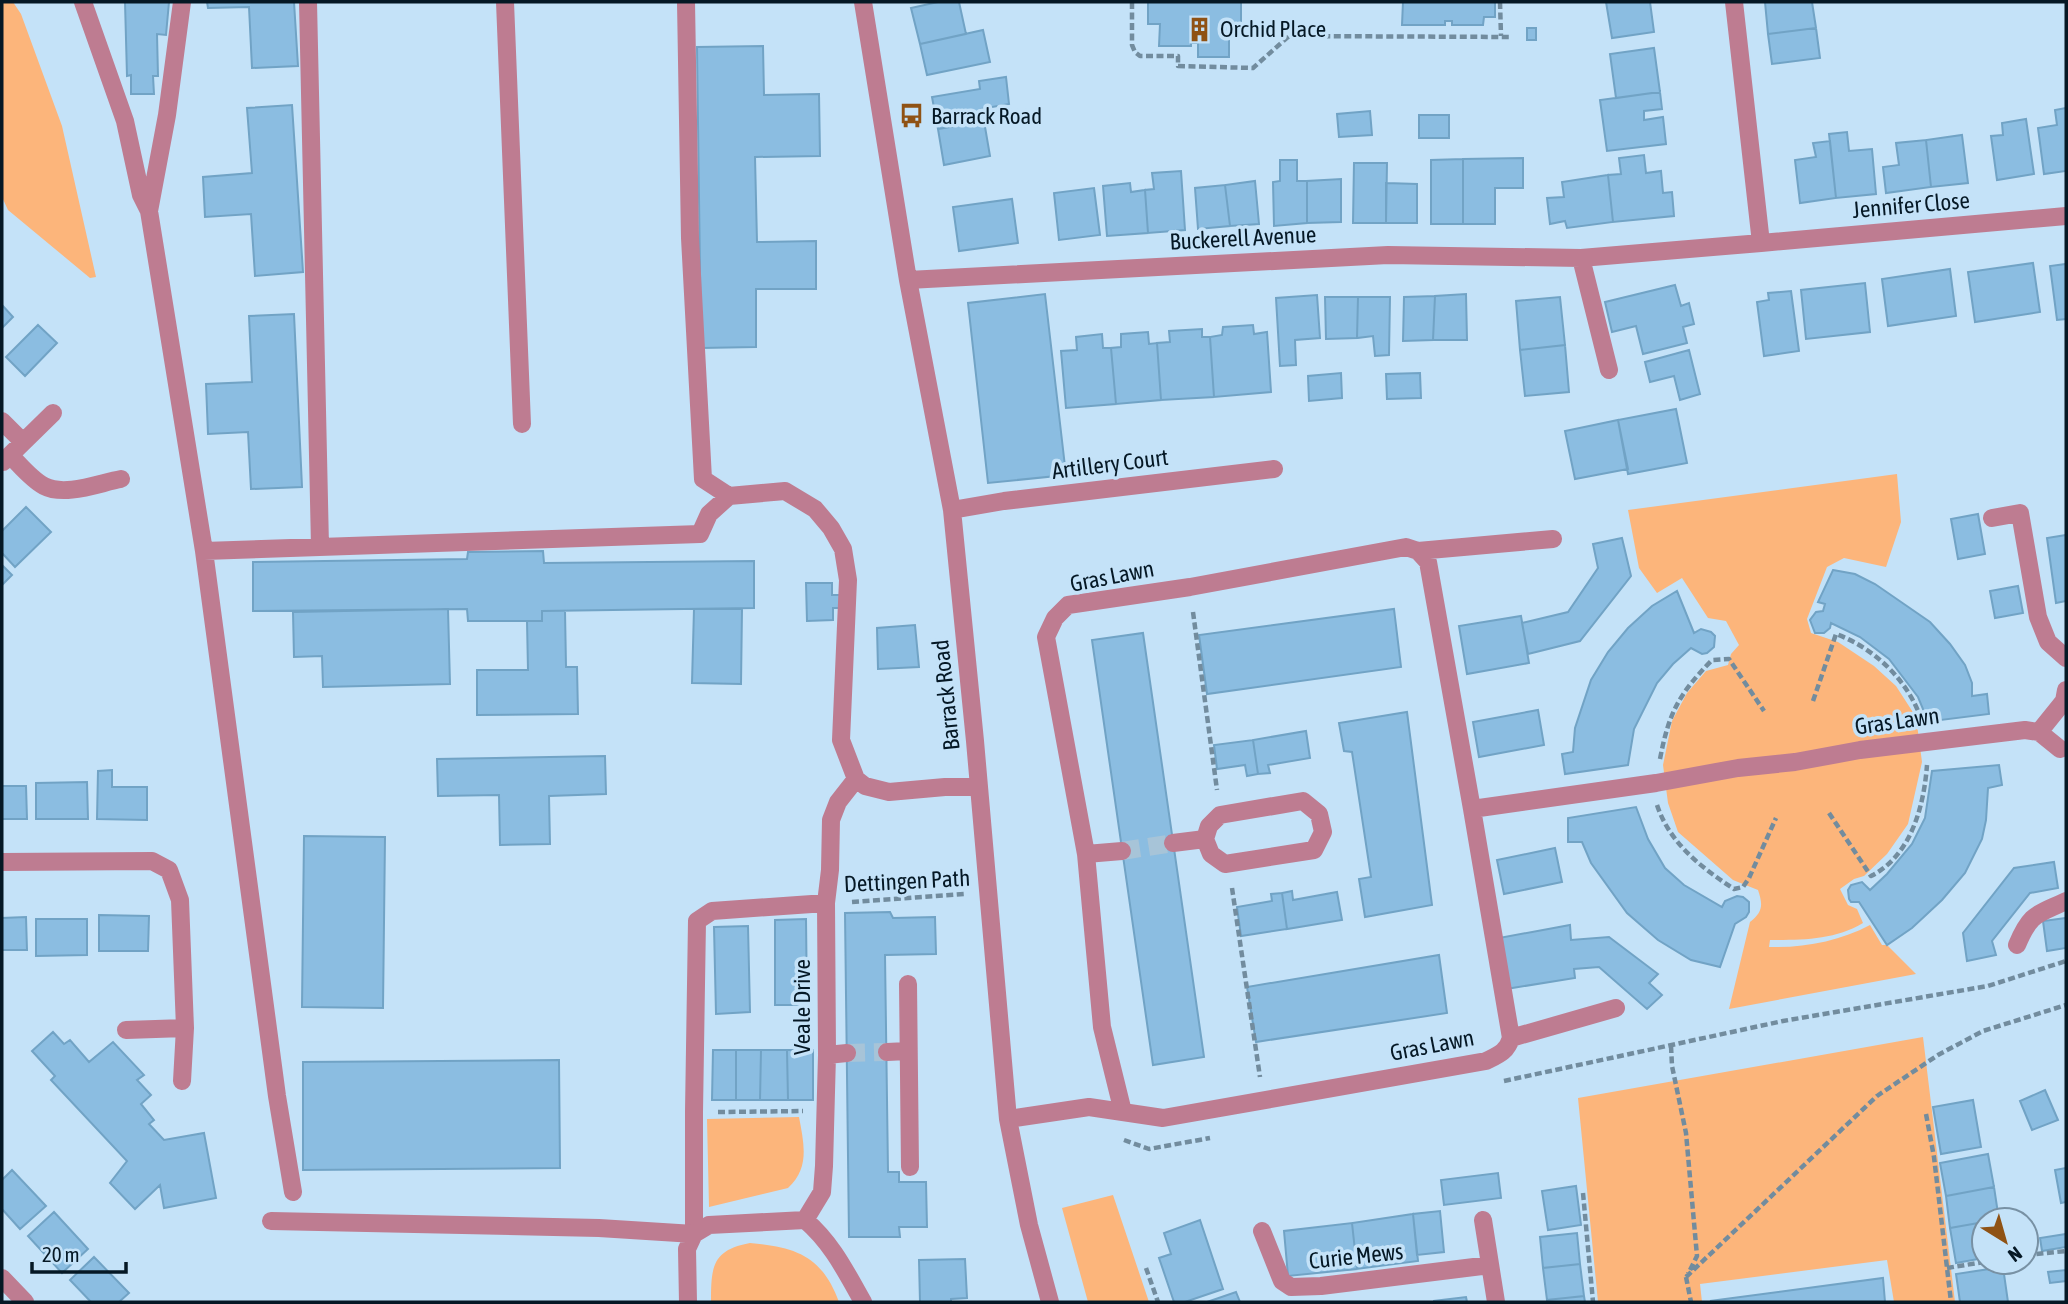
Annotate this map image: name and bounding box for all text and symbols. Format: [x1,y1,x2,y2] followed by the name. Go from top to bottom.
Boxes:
[1186,15,1214,43] building icon: Orchid Place
[1220,16,1326,42] place label: Orchid Place
[897,102,925,130] bus stop icon: Barrack Road
[931,103,1042,129] place label: Barrack Road
[1851,187,1971,223] street label: Jennifer Close
[1169,221,1317,255] street label: Buckerell Avenue
[1050,444,1170,484] street label: Artillery Court
[1068,555,1156,597] street label: Gras Lawn
[927,638,965,752] street label: Barrack Road
[1853,702,1941,740] street label: Gras Lawn
[843,865,971,897] street label: Dettingen Path
[789,959,815,1055] street label: Veale Drive
[1388,1024,1476,1066] street label: Gras Lawn
[1970,1206,2040,1276] north arrow
[32,1230,126,1274] scale bar
[1308,1238,1404,1274] street label: Curie Mews
[42,1242,80,1266] text: 20 m
[2004,1242,2026,1267] text: N

